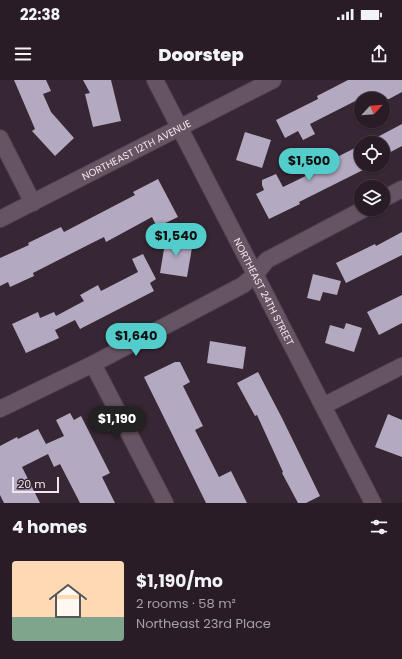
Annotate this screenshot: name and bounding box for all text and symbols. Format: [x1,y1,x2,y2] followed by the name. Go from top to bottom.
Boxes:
[20,4,60,25] text: 22:38
[158,42,244,67] text: Doorstep
[12,43,34,65] icon: menu
[368,43,390,65] icon: share
[354,92,390,128] north arrow
[354,92,390,216] map controls
[79,116,194,184] street label: NORTHEAST 12TH AVENUE
[354,136,390,172] button: locate
[276,148,342,182] pin: $1,500
[288,151,330,170] text: $1,500
[354,180,390,216] button: layers
[143,223,209,257] pin: $1,540
[155,226,197,245] text: $1,540
[230,235,298,349] street label: NORTHEAST 24TH STREET
[103,323,169,357] pin: $1,640
[115,326,157,345] text: $1,640
[84,406,150,440] pin: $1,190
[98,409,136,428] text: $1,190
[12,475,59,494] scale bar
[18,476,46,492] text: 20 m
[12,515,87,539] text: 4 homes
[368,516,390,538] icon: filters
[136,569,223,593] text: $1,190/mo
[44,577,92,625] icon: home
[136,594,236,613] text: 2 rooms · 58 m²
[136,614,271,633] text: Northeast 23rd Place

